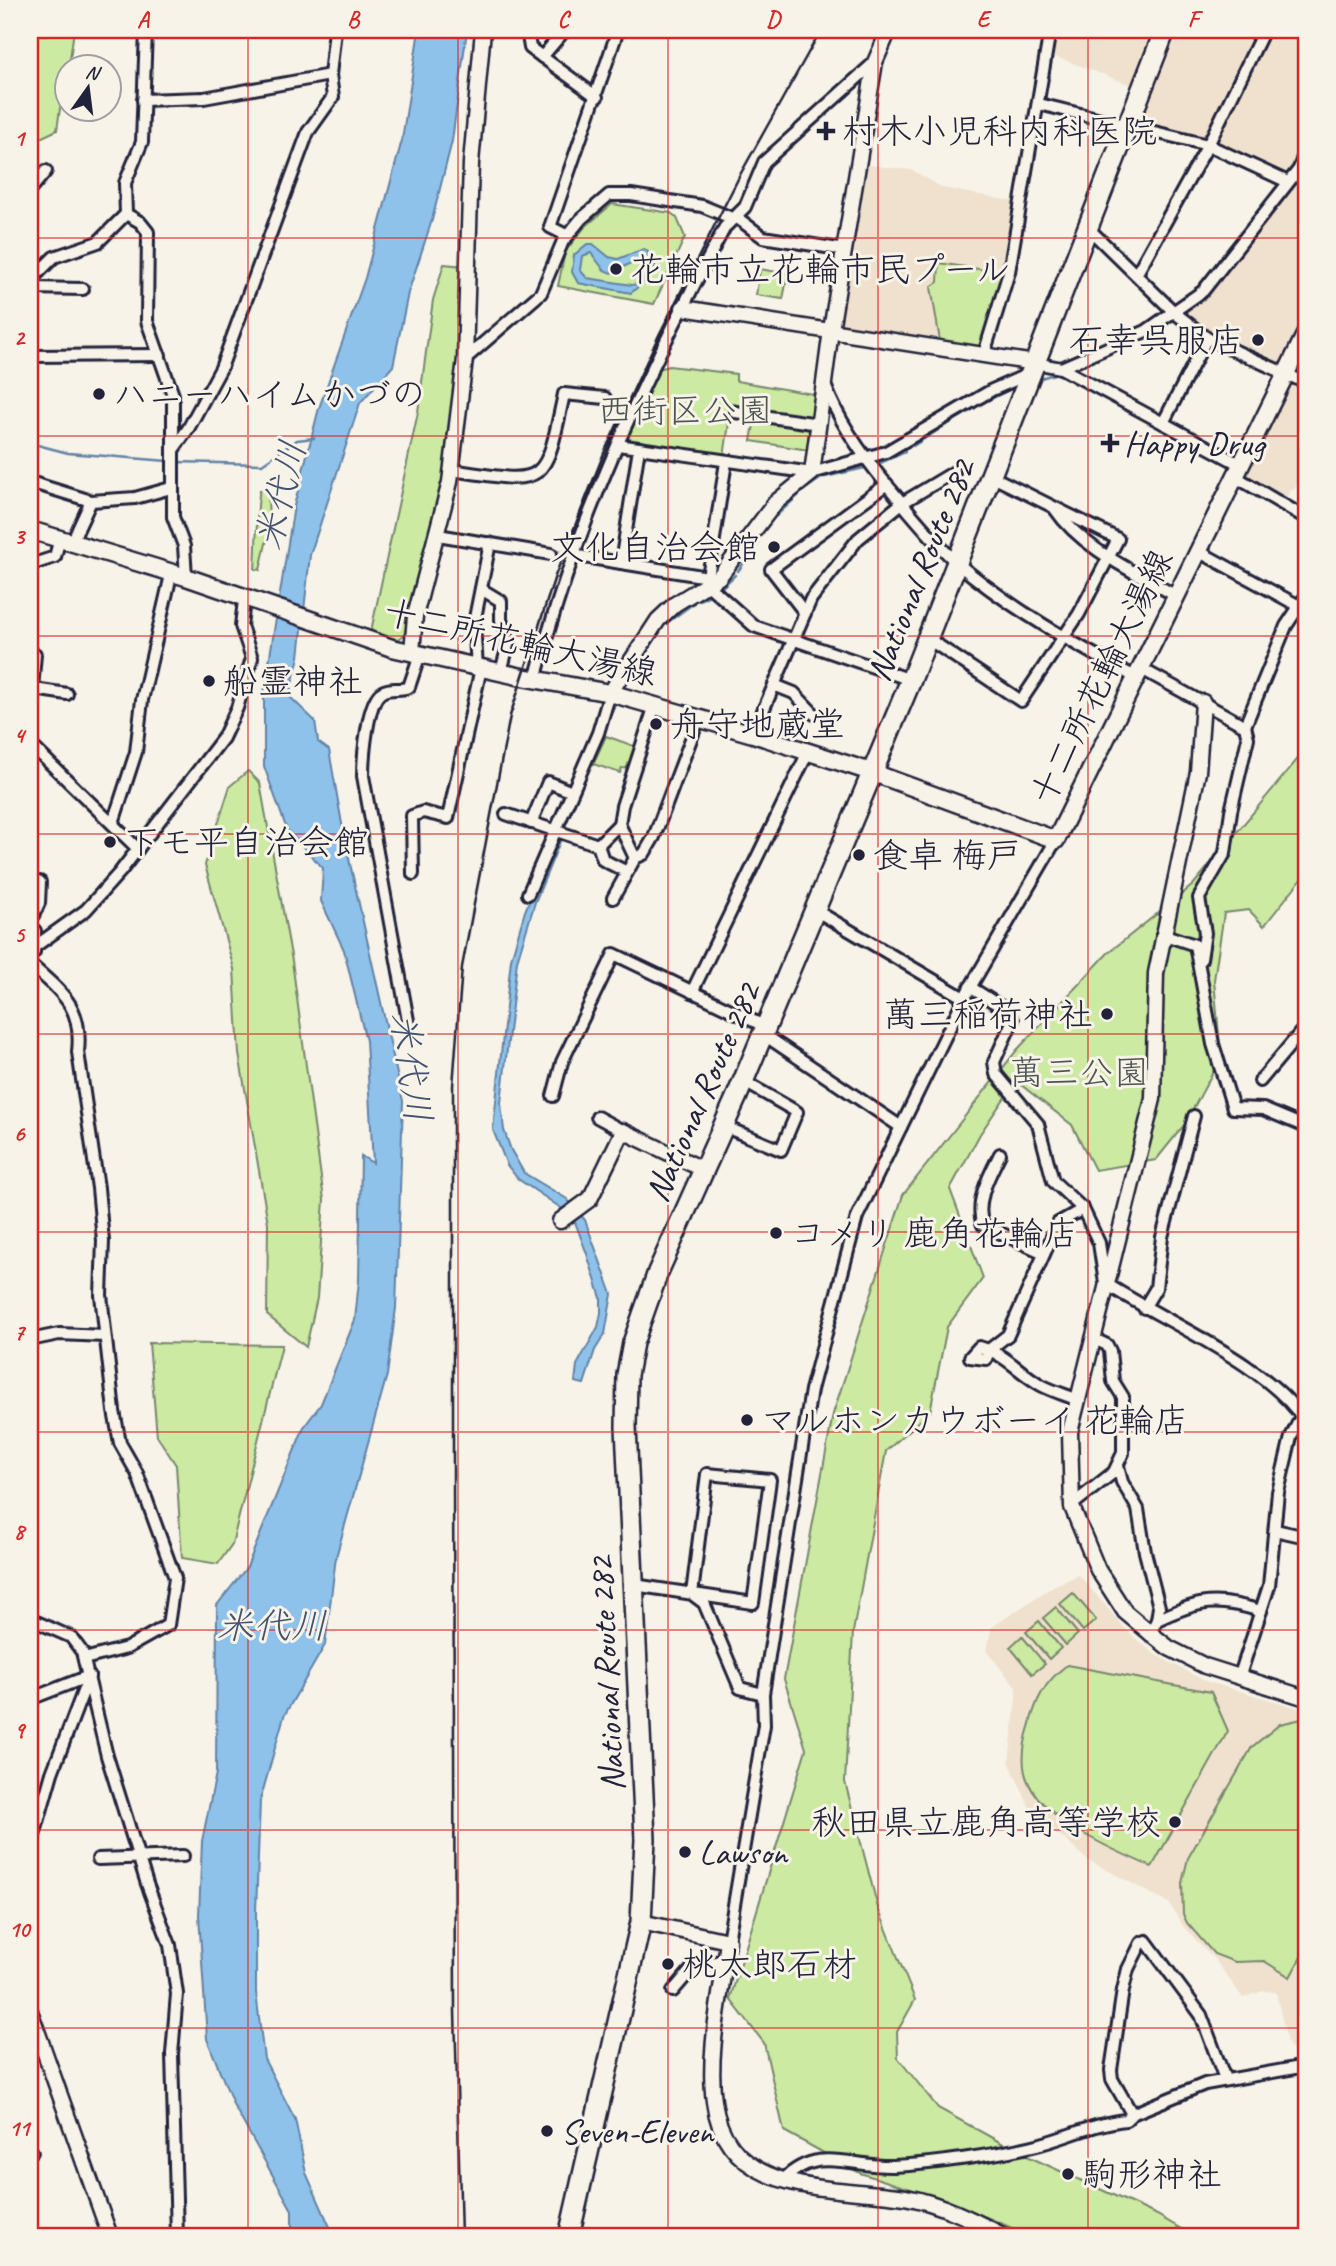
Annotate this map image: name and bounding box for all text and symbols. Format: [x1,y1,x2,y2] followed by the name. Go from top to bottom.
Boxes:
[137,5,151,34] text: A
[347,5,361,34] text: B
[558,5,572,34] text: C
[766,5,782,34] text: D
[977,5,993,34] text: E
[1188,5,1204,34] text: F
[52,52,122,122] north arrow
[83,59,104,86] text: N
[842,109,1157,154] place label: 村木小児科内科医院
[816,121,836,141] marker: 村木小児科内科医院
[14,124,27,153] text: 1
[630,247,1011,292] place label: 花輪市立花輪市民プール
[608,261,624,277] marker: 花輪市立花輪市民プール
[1069,318,1244,363] place label: 石幸呉服店
[14,323,27,352] text: 2
[1250,332,1266,348] marker: 石幸呉服店
[113,372,426,417] place label: ハニーハイムかづの
[91,386,107,402] marker: ハニーハイムかづの
[597,388,773,433] park label: 西街区公園
[1124,421,1267,466] place label: Happy Drug
[1102,435,1118,451] marker: Happy Drug
[244,436,317,555] water label: 米代川
[856,450,986,687] street label: National Route 282
[14,522,27,551] text: 3
[550,525,760,570] place label: 文化自治会館
[766,539,782,555] marker: 文化自治会館
[1020,542,1183,813] street label: 十二所花輪大湯線
[378,589,661,696] street label: 十二所花輪大湯線
[223,659,363,704] place label: 船霊神社
[201,673,217,689] marker: 船霊神社
[670,702,845,747] place label: 舟守地蔵堂
[648,716,664,732] marker: 舟守地蔵堂
[14,721,27,750] text: 4
[124,820,369,865] place label: 下モ平自治会館
[873,833,1021,878] place label: 食卓 梅戸
[102,834,118,850] marker: 下モ平自治会館
[851,847,867,863] marker: 食卓 梅戸
[14,920,26,949] text: 5
[634,973,772,1209] street label: National Route 282
[883,992,1093,1037] place label: 萬三稲荷神社
[1099,1006,1115,1022] marker: 萬三稲荷神社
[381,1009,443,1125] water label: 米代川
[1009,1050,1149,1095] park label: 萬三公園
[14,1119,27,1148] text: 6
[790,1211,1078,1256] place label: コメリ 鹿角花輪店
[768,1225,784,1241] marker: コメリ 鹿角花輪店
[14,1318,27,1347] text: 7
[761,1398,1189,1443] place label: マルホンカウボーイ 花輪店
[739,1412,755,1428] marker: マルホンカウボーイ 花輪店
[14,1517,27,1546] text: 8
[578,1552,635,1792] street label: National Route 282
[217,1602,328,1649] water label: 米代川
[14,1716,27,1745] text: 9
[811,1800,1161,1845] place label: 秋田県立鹿角高等学校
[1167,1814,1183,1830] marker: 秋田県立鹿角高等学校
[699,1830,789,1875] place label: Lawson
[677,1844,693,1860] marker: Lawson
[9,1915,32,1944] text: 10
[682,1942,857,1987] place label: 桃太郎石材
[660,1956,676,1972] marker: 桃太郎石材
[561,2109,716,2154] place label: Seven-Eleven
[9,2114,32,2143] text: 11
[539,2123,555,2139] marker: Seven-Eleven
[1082,2152,1222,2197] place label: 駒形神社
[1060,2166,1076,2182] marker: 駒形神社

